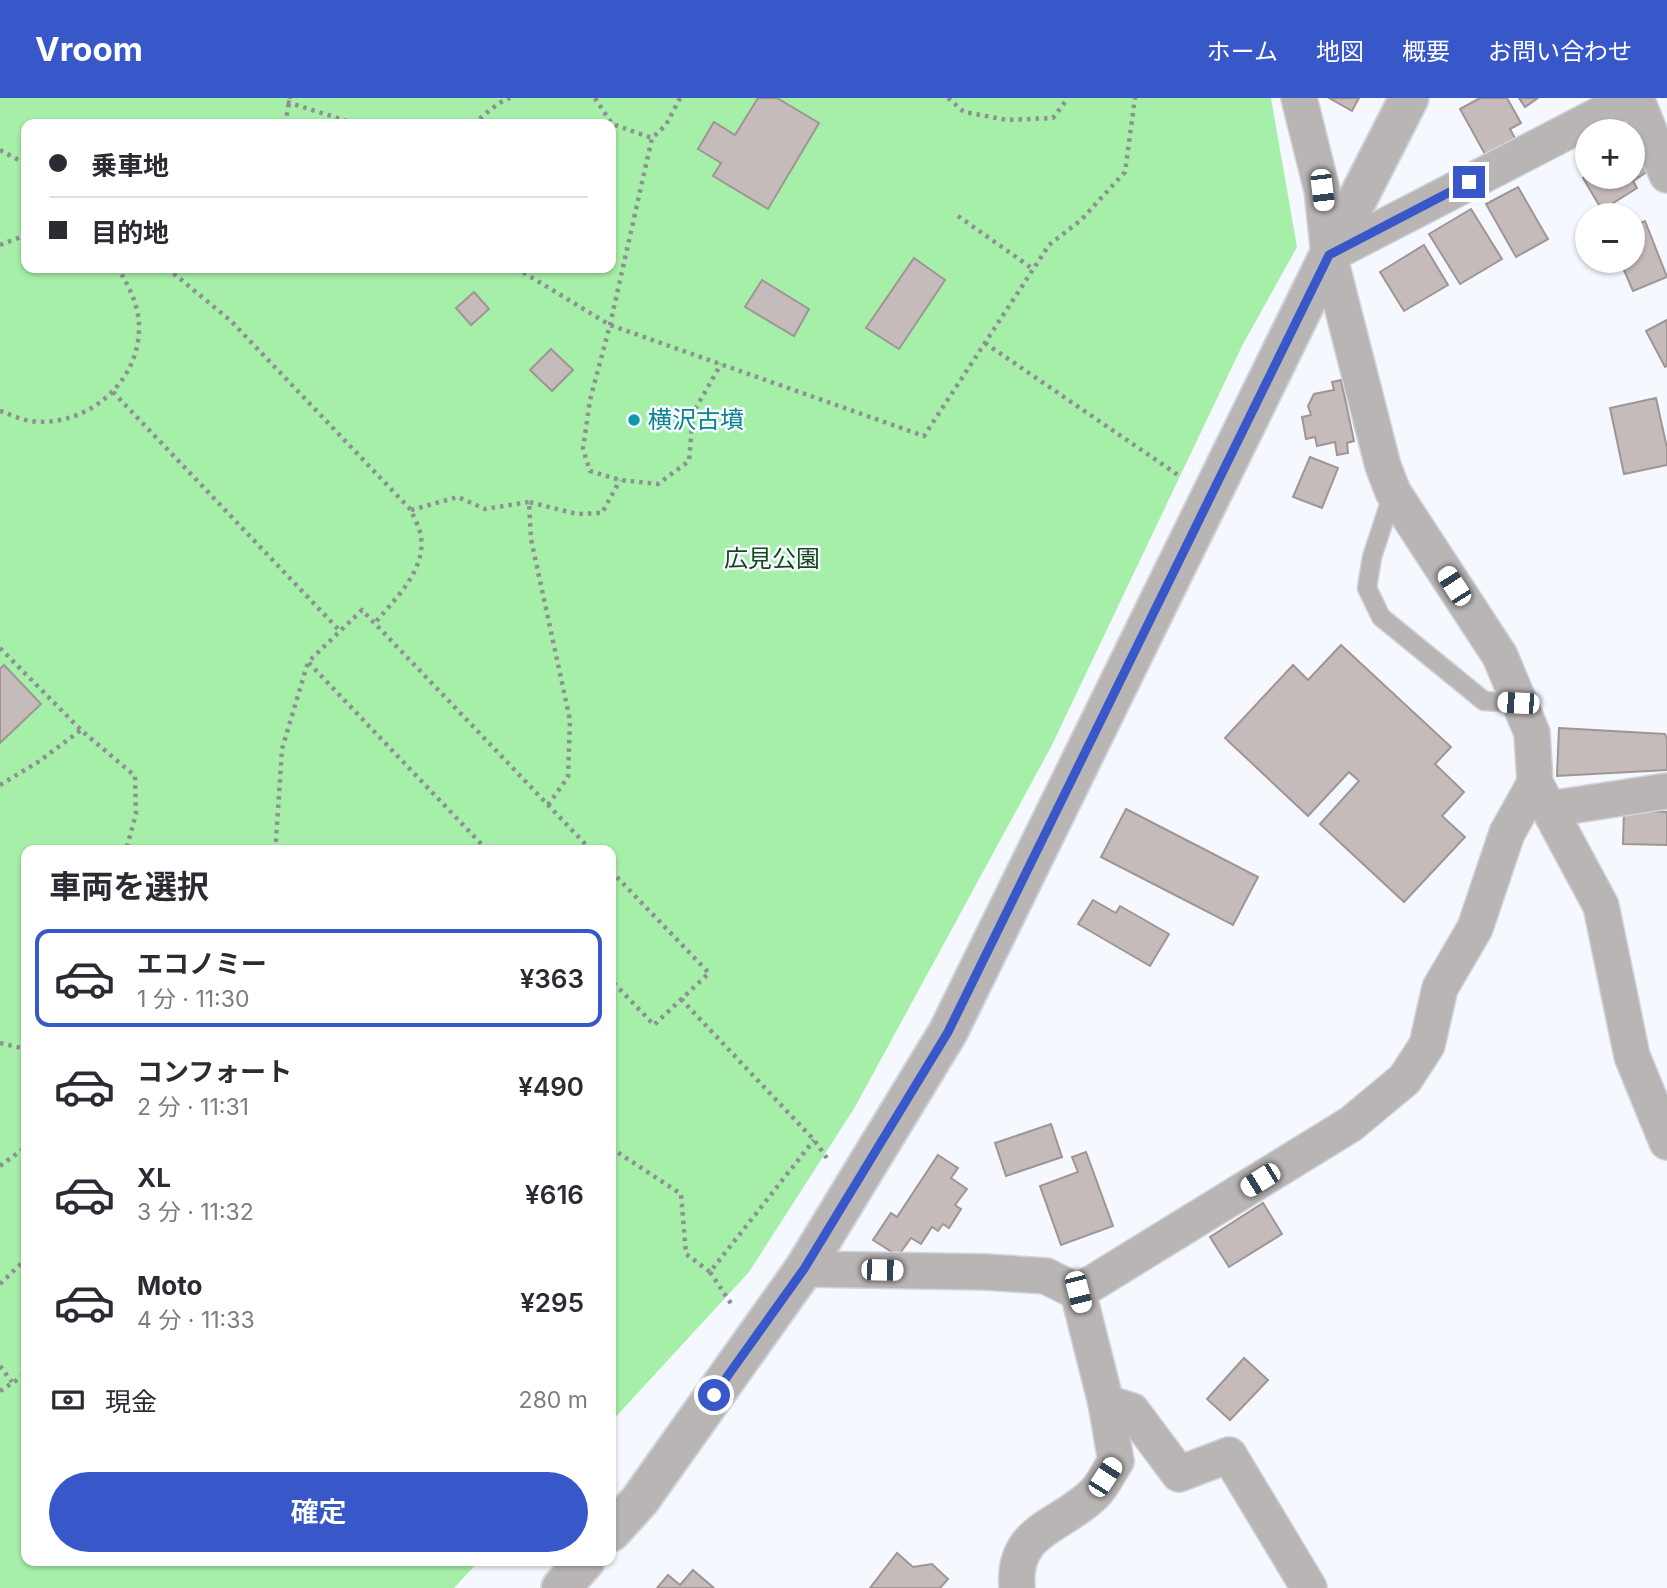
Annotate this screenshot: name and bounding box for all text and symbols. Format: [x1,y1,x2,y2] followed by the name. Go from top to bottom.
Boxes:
[35,29,143,69] text: Vroom
[1207,37,1278,66] text: ホーム
[1316,37,1364,66] text: 地図
[1402,37,1450,66] text: 概要
[1488,37,1632,66] text: お問い合わせ
[1575,119,1645,273] map controls
[1575,119,1645,189] button: +
[91,150,169,181] text: 乗車地
[1453,166,1485,198] route end
[1310,168,1335,212] car
[1575,203,1645,273] button: −
[91,217,169,248] text: 目的地
[648,405,744,434] place label: 横沢古墳
[626,412,642,428] marker: 横沢古墳
[724,544,820,573] park label: 広見公園
[1434,563,1475,609] car
[1497,691,1540,715] car
[49,867,209,906] text: 車両を選択
[53,947,116,1010] icon: car
[137,948,267,979] text: エコノミー
[520,963,584,994] text: ¥363
[137,985,249,1013] text: 1 分 · 11:30
[53,1055,116,1118] icon: car
[137,1056,292,1087] text: コンフォート
[518,1071,584,1102] text: ¥490
[137,1093,249,1121] text: 2 分 · 11:31
[1237,1160,1284,1200] car
[137,1162,171,1193] text: XL
[53,1163,116,1226] icon: car
[525,1179,584,1210] text: ¥616
[137,1198,254,1226] text: 3 分 · 11:32
[861,1259,904,1281] car
[1063,1269,1094,1315] car
[137,1270,202,1301] text: Moto
[53,1271,116,1334] icon: car
[520,1287,584,1318] text: ¥295
[137,1306,255,1334] text: 4 分 · 11:33
[698,1379,730,1411] route start
[49,1381,87,1419] icon: cash
[105,1386,157,1417] text: 現金
[519,1386,588,1414] text: 280 m
[1085,1454,1126,1500] car
[49,1472,588,1552] button: 確定

